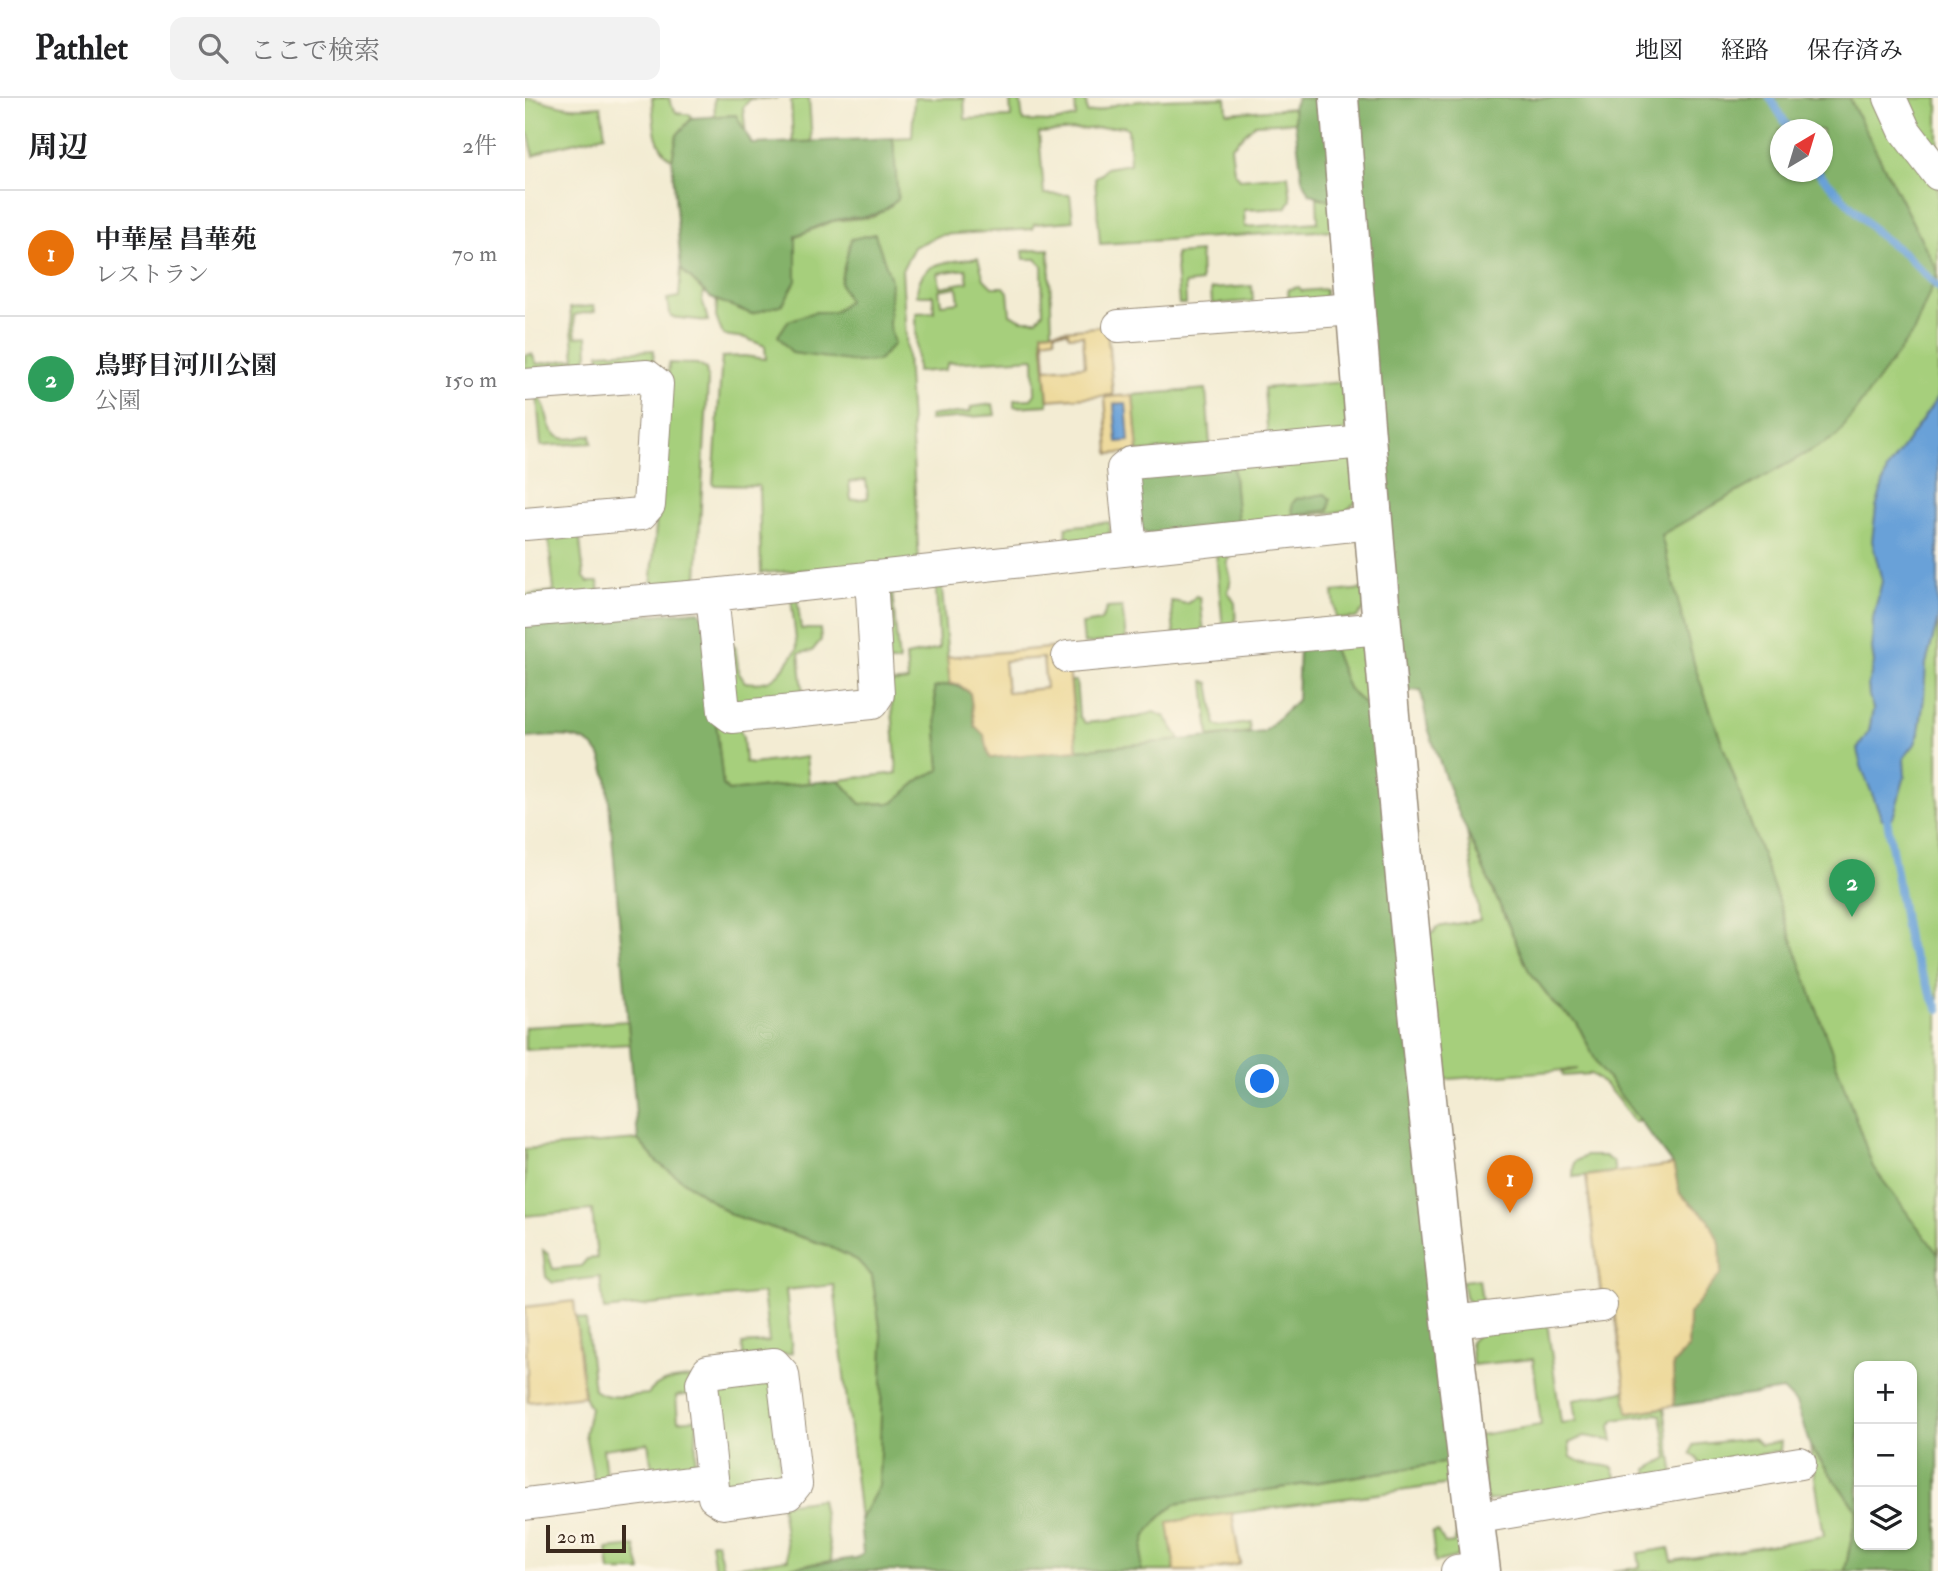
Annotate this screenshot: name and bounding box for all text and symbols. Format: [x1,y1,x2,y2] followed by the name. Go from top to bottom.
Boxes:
[170,17,660,80] search box
[35,28,128,69] text: Pathlet
[194,29,232,67] icon: search
[250,35,380,67] text: ここで検索
[1635,35,1683,66] text: 地図
[1721,35,1769,66] text: 経路
[1807,35,1903,66] text: 保存済み
[1770,119,1833,182] north arrow
[28,129,88,166] text: 周辺
[462,131,497,160] text: 2件
[95,224,256,256] text: 中華屋 昌華苑
[47,239,55,268] text: 1
[452,239,497,268] text: 70 m
[95,260,209,289] text: レストラン
[95,350,277,382] text: 鳥野目河川公園
[45,365,57,394] text: 2
[444,365,497,394] text: 150 m
[95,386,141,415] text: 公園
[1829,859,1875,917] pin: 2
[1245,1064,1279,1098] your location
[1487,1155,1533,1213] pin: 1
[1854,1361,1917,1550] map controls
[1854,1361,1917,1424] button: +
[1854,1424,1917,1487] button: −
[1854,1487,1917,1550] button: layers
[546,1522,627,1554] scale bar
[557,1525,595,1549] text: 20 m

